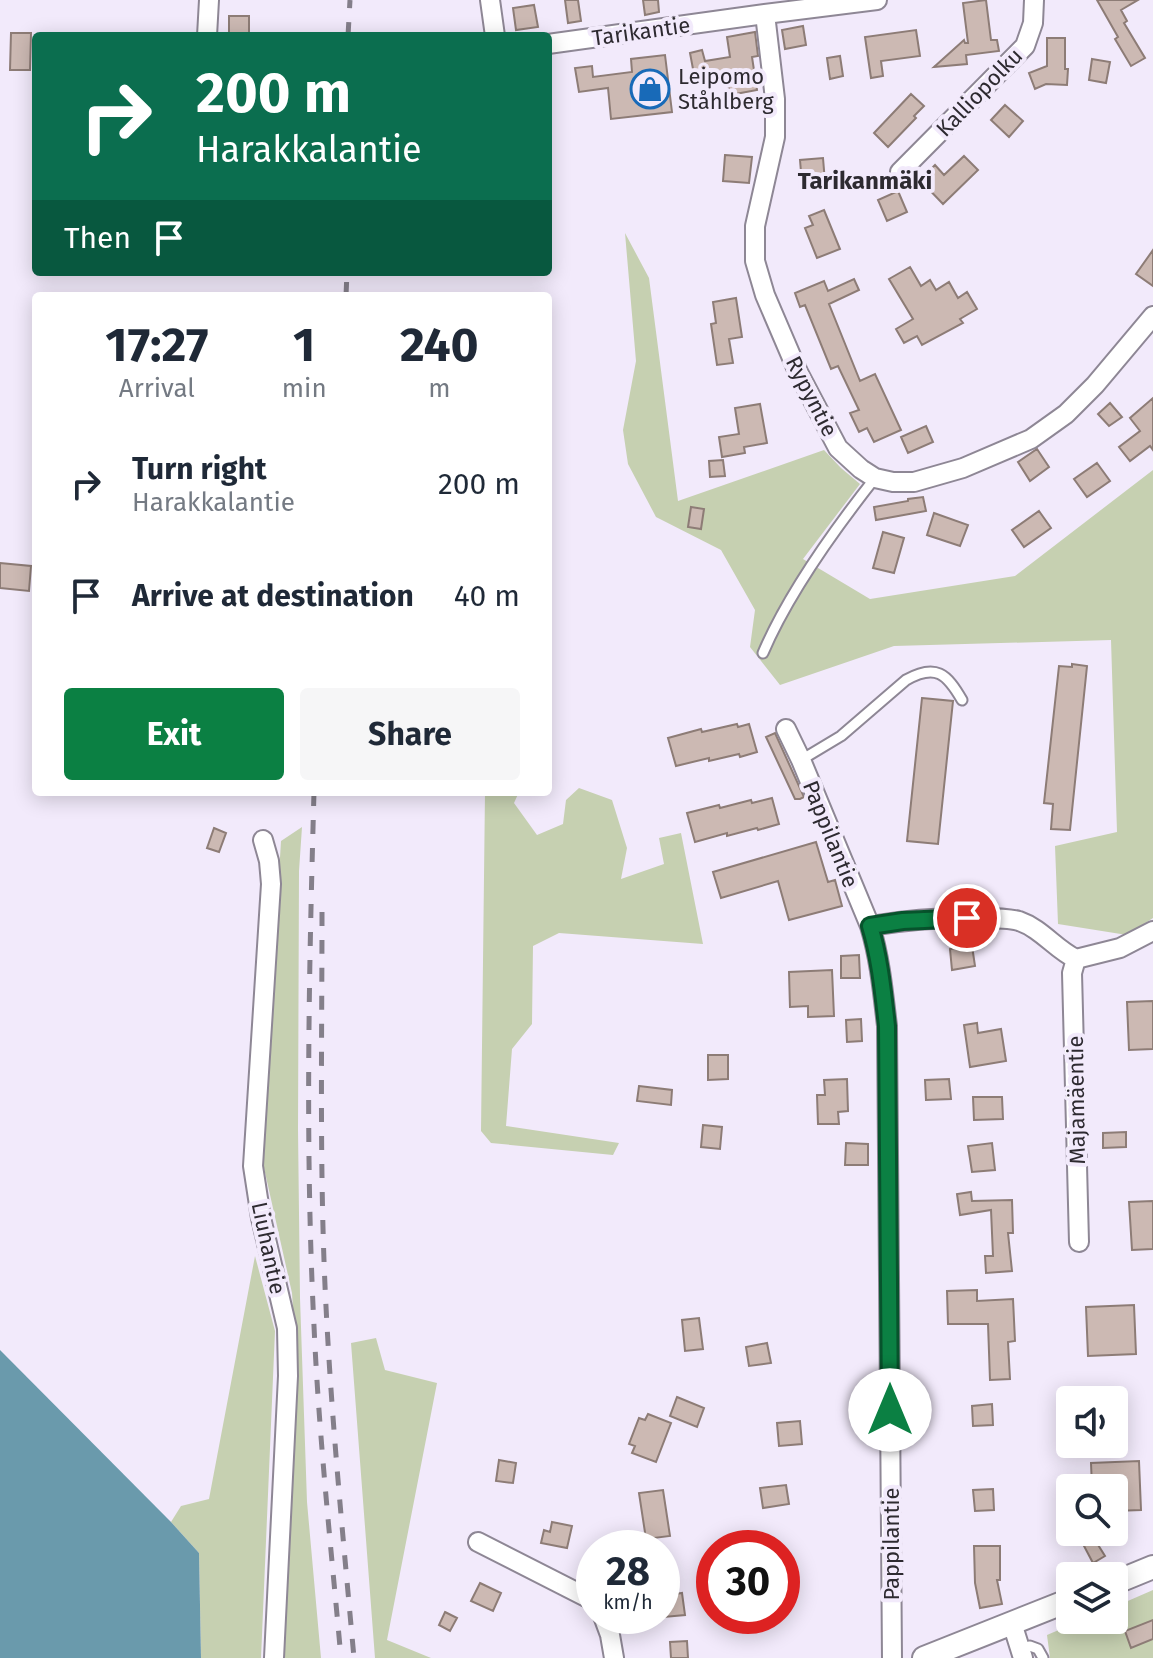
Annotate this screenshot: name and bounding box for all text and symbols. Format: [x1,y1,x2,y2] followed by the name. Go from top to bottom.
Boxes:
[590,11,692,52] street label: Tarikantie
[930,42,1028,142] street label: Kalliopolku
[196,60,351,127] text: 200 m
[678,63,774,115] place label: Leipomo Ståhlberg
[64,64,168,168] icon: right
[629,68,671,110] shop icon: Leipomo Ståhlberg
[196,128,422,172] text: Harakkalantie
[798,167,932,195] district label: Tarikanmäki
[147,216,191,260] icon: arrive
[64,220,131,256] text: Then
[105,316,208,374] text: 17:27
[293,316,315,374] text: 1
[400,316,479,374] text: 240
[780,351,843,441] street label: Rypyntie
[119,373,195,404] text: Arrival
[282,373,327,404] text: min
[428,373,450,404] text: m
[132,451,267,487] text: Turn right
[64,462,108,506] icon: right
[438,466,520,502] text: 200 m
[132,487,295,518] text: Harakkalantie
[64,574,108,618] icon: arrive
[132,578,414,614] text: Arrive at destination
[454,578,520,614] text: 40 m
[64,688,284,780] button: Exit
[300,688,520,780] button: Share
[797,777,864,892] street label: Pappilantie
[933,884,1001,952] pin
[945,896,989,940] icon: arrive
[1062,1035,1091,1165] street label: Majamäentie
[246,1199,291,1297] street label: Liuhantie
[848,1368,932,1452] position arrow
[1056,1386,1128,1634] map controls
[1056,1386,1128,1458] button: sound
[1056,1474,1128,1546] button: search
[878,1487,905,1601] street label: Pappilantie
[696,1530,800,1634] speed limit sign: 30
[606,1548,650,1596] text: 28
[1056,1562,1128,1634] button: layers
[603,1590,653,1614] text: km/h

